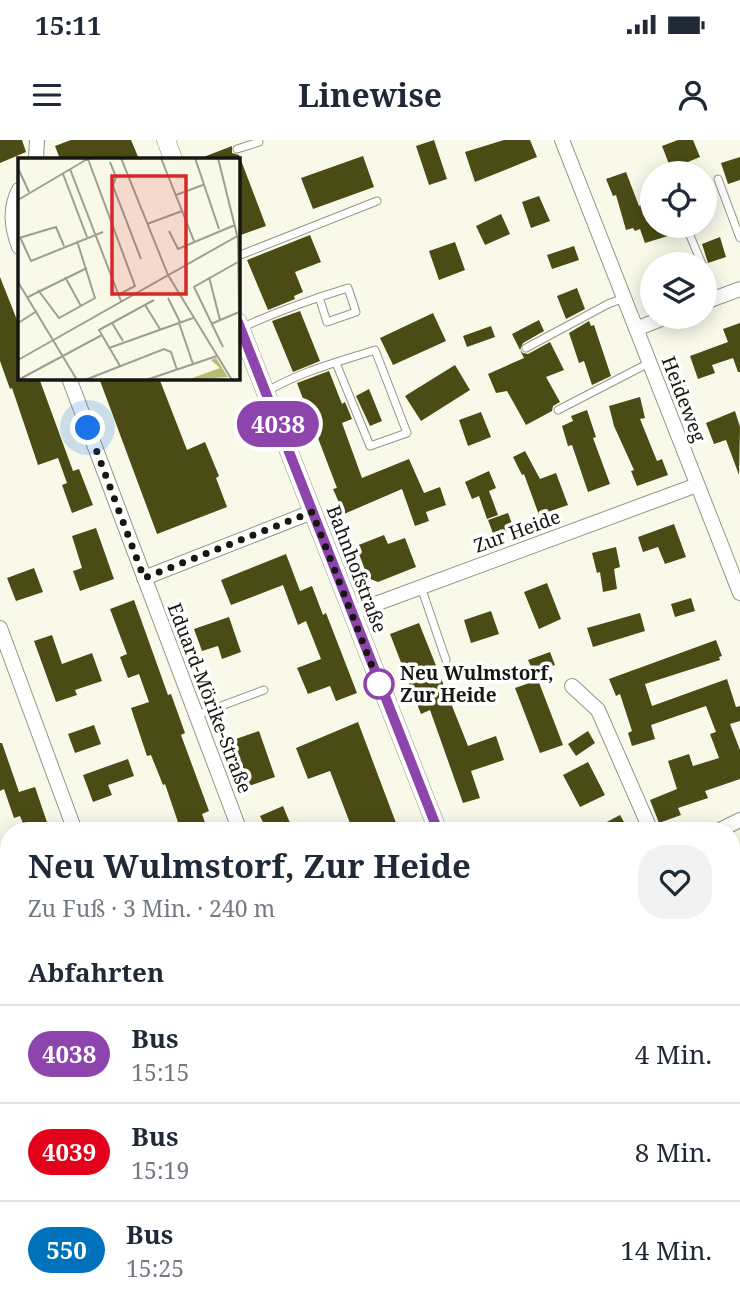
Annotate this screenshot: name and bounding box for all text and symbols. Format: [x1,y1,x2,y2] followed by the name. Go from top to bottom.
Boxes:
[35,7,102,43] text: 15:11
[298,73,442,116] text: Linewise
[28,76,66,114] icon: menu
[674,76,712,114] icon: person
[18,158,240,380] inset map
[640,161,717,329] map controls
[640,161,717,238] button: locate
[640,252,717,329] button: layers
[656,352,712,446] street label: Heideweg
[229,401,327,447] line badge: 4038
[251,407,305,440] text: 4038
[70,410,105,445] your location
[321,502,393,636] street label: Bahnhofstraße
[470,503,564,559] street label: Zur Heide
[162,599,258,797] street label: Eduard-Mörike-Straße
[400,660,554,708] place label: Neu Wulmstorf, Zur Heide
[364,669,394,699] marker: Neu Wulmstorf, Zur Heide
[28,843,471,888] text: Neu Wulmstorf, Zur Heide
[638,845,712,919] button: heart
[28,892,275,924] text: Zu Fuß · 3 Min. · 240 m
[28,954,164,990] text: Abfahrten
[131,1020,179,1056] text: Bus
[635,1036,712,1072] text: 4 Min.
[42,1037,96,1070] text: 4038
[131,1056,189,1088] text: 15:15
[131,1118,179,1154] text: Bus
[635,1134,712,1170] text: 8 Min.
[42,1135,96,1168] text: 4039
[131,1154,189,1186] text: 15:19
[126,1216,173,1252] text: Bus
[620,1232,712,1268] text: 14 Min.
[46,1233,87,1266] text: 550
[126,1252,184,1284] text: 15:25

